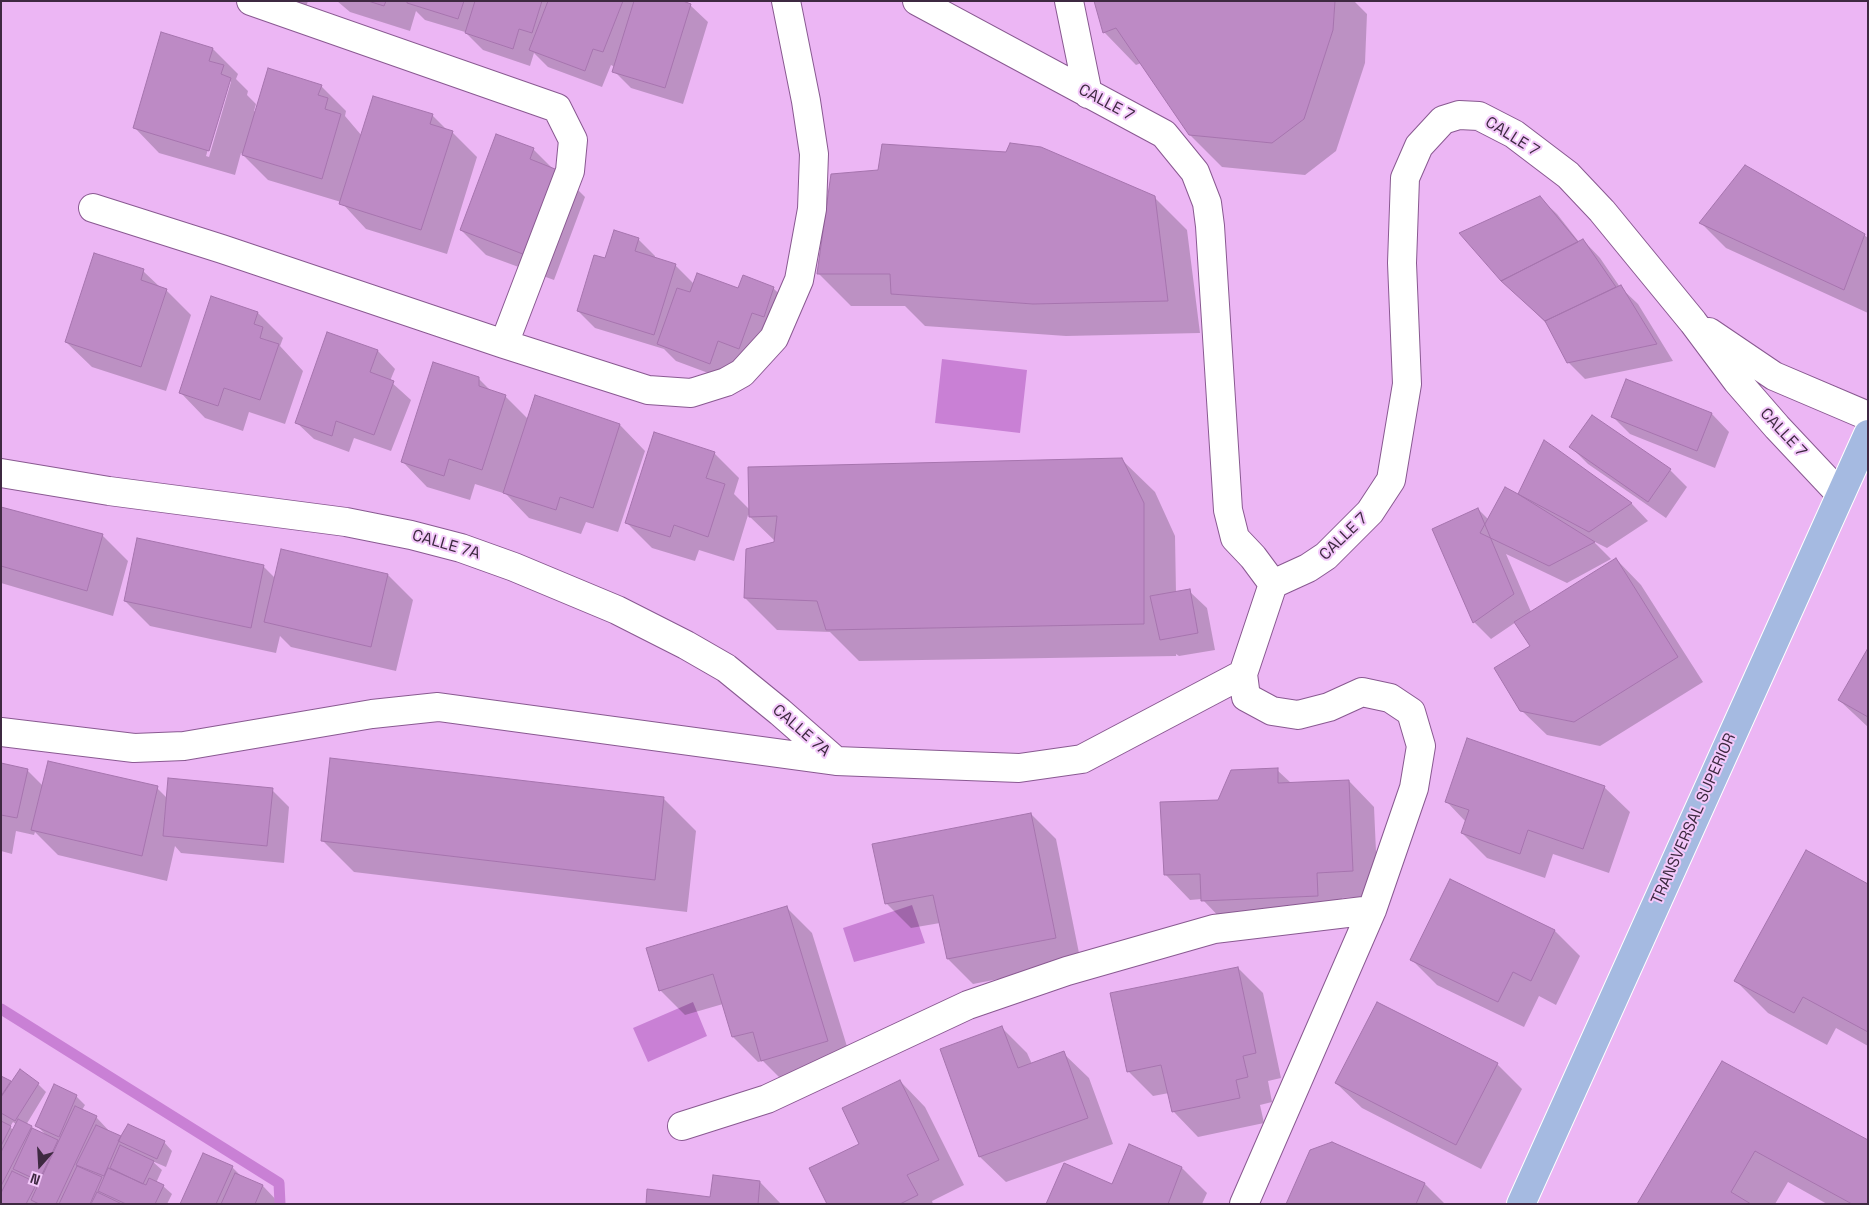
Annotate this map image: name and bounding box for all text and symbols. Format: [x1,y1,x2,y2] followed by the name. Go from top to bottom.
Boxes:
[1075,80,1137,126] street label: CALLE 7
[1482,113,1542,161] street label: CALLE 7
[1756,405,1810,461] street label: CALLE 7
[1316,509,1372,565] street label: CALLE 7
[410,526,482,564] street label: CALLE 7A
[768,701,834,761] street label: CALLE 7A
[1648,730,1740,908] street label: TRANSVERSAL SUPERIOR
[15,1140,65,1190] north arrow
[28,1169,42,1189] text: N

